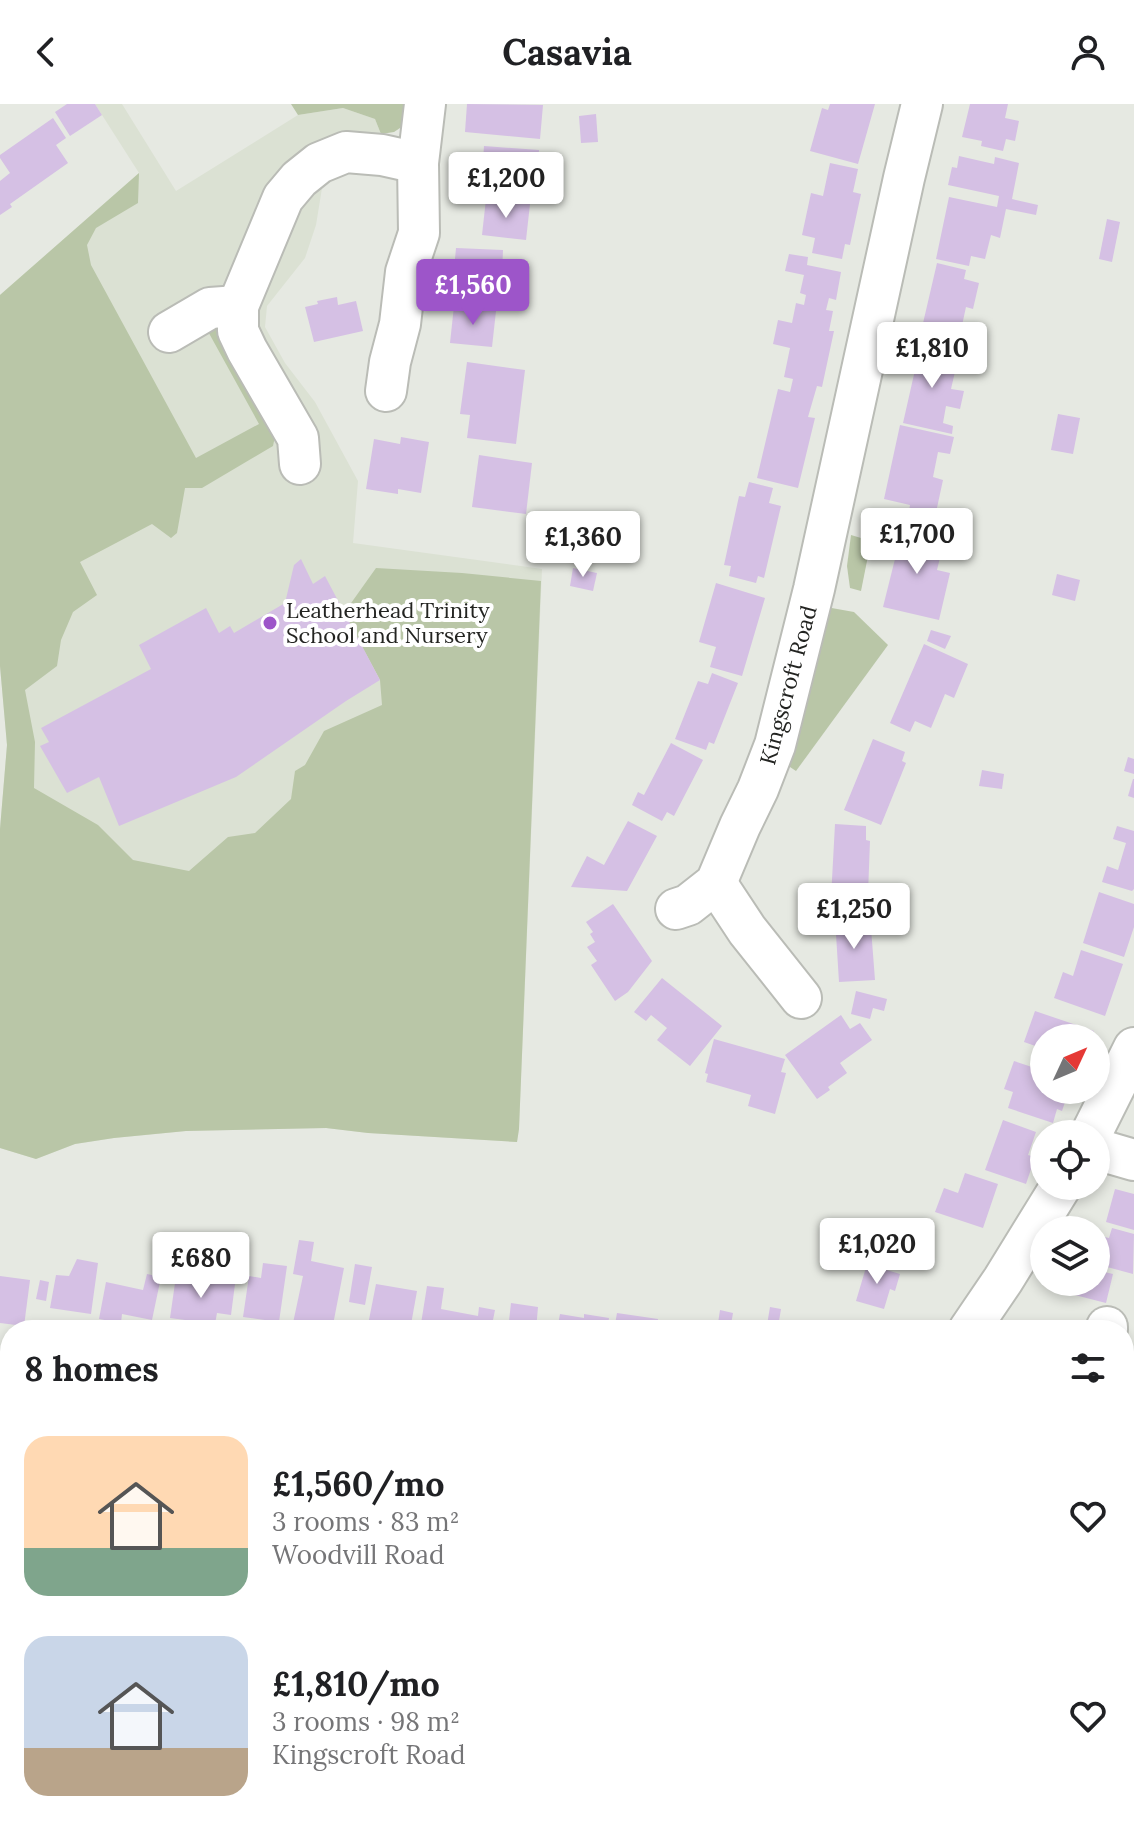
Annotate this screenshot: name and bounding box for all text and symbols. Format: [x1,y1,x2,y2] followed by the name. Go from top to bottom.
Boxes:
[502,29,632,75] text: Casavia
[24,30,68,74] icon: back
[1066,30,1110,74] icon: person
[441,152,571,220] pin: £1,200
[467,161,545,194] text: £1,200
[408,259,538,327] pin: £1,560
[434,268,512,301] text: £1,560
[867,322,997,390] pin: £1,810
[895,331,969,364] text: £1,810
[852,508,982,576] pin: £1,700
[518,511,648,579] pin: £1,360
[879,517,955,550] text: £1,700
[544,520,622,553] text: £1,360
[286,596,490,649] place label: Leatherhead Trinity School and Nursery
[753,602,823,768] street label: Kingscroft Road
[261,614,279,632] marker: Leatherhead Trinity School and Nursery
[789,883,919,951] pin: £1,250
[816,892,892,925] text: £1,250
[1030,1024,1110,1104] north arrow
[1030,1024,1110,1296] map controls
[1030,1120,1110,1200] button: locate
[1030,1216,1110,1296] button: layers
[812,1218,942,1286] pin: £1,020
[838,1227,916,1260] text: £1,020
[154,1232,248,1300] pin: £680
[170,1241,232,1274] text: £680
[1066,1346,1110,1390] icon: filters
[24,1347,159,1390] text: 8 homes
[272,1462,444,1505] text: £1,560/mo
[88,1468,184,1564] icon: home
[1066,1494,1110,1538] icon: heart
[272,1505,459,1538] text: 3 rooms · 83 m²
[272,1538,444,1571] text: Woodvill Road
[272,1662,440,1705] text: £1,810/mo
[88,1668,184,1764] icon: home
[1066,1694,1110,1738] icon: heart
[272,1705,460,1738] text: 3 rooms · 98 m²
[272,1738,466,1771] text: Kingscroft Road

